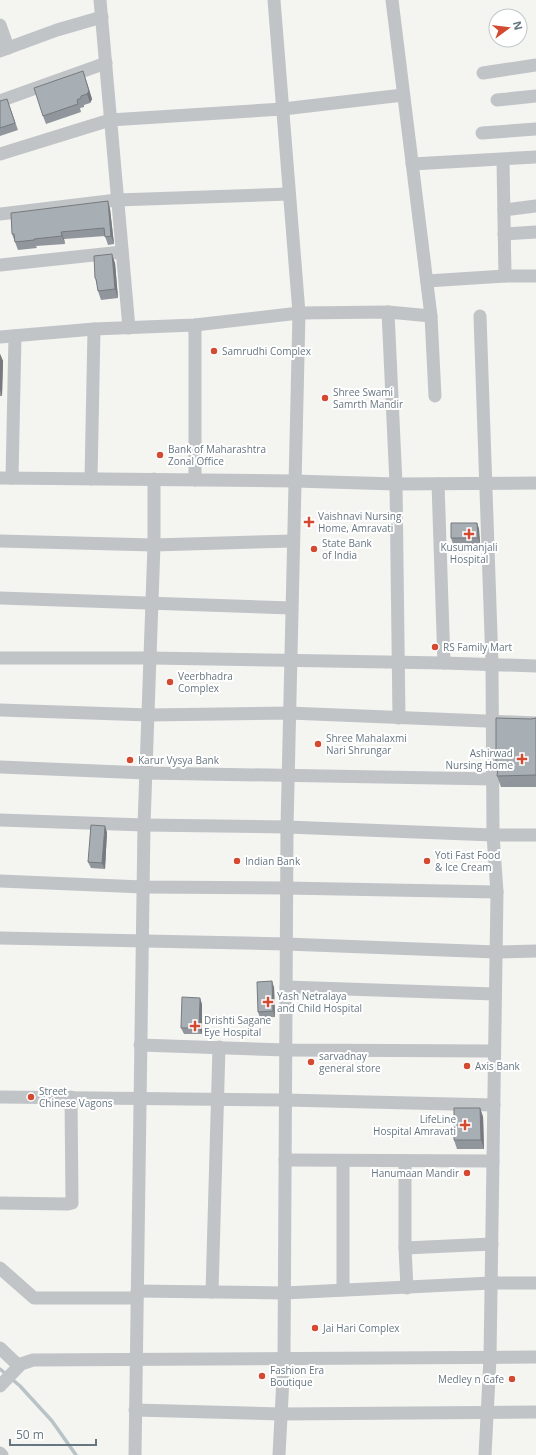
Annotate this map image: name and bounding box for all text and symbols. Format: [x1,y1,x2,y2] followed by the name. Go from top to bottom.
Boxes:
[488,8,528,48] north arrow
[510,19,527,32] text: N
[222,344,312,358] place label: Samrudhi Complex
[209,346,219,356] marker: Samrudhi Complex
[333,385,403,411] place label: Shree Swami Samrth Mandir
[320,393,330,403] marker: Shree Swami Samrth Mandir
[168,442,266,468] place label: Bank of Maharashtra Zonal Office
[155,450,165,460] marker: Bank of Maharashtra Zonal Office
[318,509,402,535] place label: Vaishnavi Nursing Home, Amravati
[303,516,315,528] marker: Vaishnavi Nursing Home, Amravati
[463,528,475,540] marker: Kusumanjali Hospital
[322,536,373,562] place label: State Bank of India
[440,540,498,566] place label: Kusumanjali Hospital
[309,544,319,554] marker: State Bank of India
[443,640,513,654] place label: RS Family Mart
[430,642,440,652] marker: RS Family Mart
[178,669,233,695] place label: Veerbhadra Complex
[165,677,175,687] marker: Veerbhadra Complex
[326,731,407,757] place label: Shree Mahalaxmi Nari Shrungar
[313,739,323,749] marker: Shree Mahalaxmi Nari Shrungar
[446,746,513,772] place label: Ashirwad Nursing Home
[138,753,220,767] place label: Karur Vysya Bank
[516,753,528,765] marker: Ashirwad Nursing Home
[125,755,135,765] marker: Karur Vysya Bank
[435,848,500,874] place label: Yoti Fast Food & Ice Cream
[245,854,301,868] place label: Indian Bank
[232,856,242,866] marker: Indian Bank
[422,856,432,866] marker: Yoti Fast Food & Ice Cream
[277,989,362,1015] place label: Yash Netralaya and Child Hospital
[262,996,274,1008] marker: Yash Netralaya and Child Hospital
[204,1013,272,1039] place label: Drishti Sagane Eye Hospital
[189,1020,201,1032] marker: Drishti Sagane Eye Hospital
[319,1049,381,1075] place label: sarvadnay general store
[306,1057,316,1067] marker: sarvadnay general store
[475,1059,521,1073] place label: Axis Bank
[462,1061,472,1071] marker: Axis Bank
[39,1084,113,1110] place label: Street Chinese Vagons
[26,1092,36,1102] marker: Street Chinese Vagons
[373,1112,456,1138] place label: LifeLine Hospital Amravati
[459,1119,471,1131] marker: LifeLine Hospital Amravati
[371,1166,459,1180] place label: Hanumaan Mandir
[462,1168,472,1178] marker: Hanumaan Mandir
[322,1321,400,1335] place label: Jai Hari Complex
[310,1323,320,1333] marker: Jai Hari Complex
[270,1363,324,1389] place label: Fashion Era Boutique
[257,1371,267,1381] marker: Fashion Era Boutique
[438,1372,504,1386] place label: Medley n Cafe
[507,1374,517,1384] marker: Medley n Cafe
[10,1421,96,1447] scale bar
[16,1426,44,1443] text: 50 m

